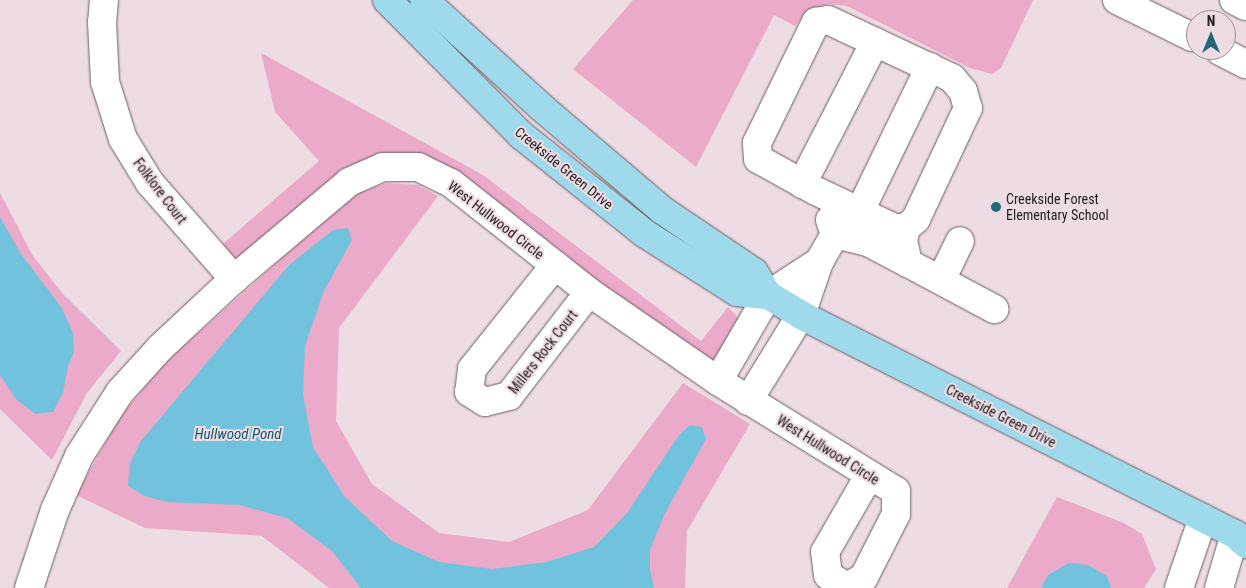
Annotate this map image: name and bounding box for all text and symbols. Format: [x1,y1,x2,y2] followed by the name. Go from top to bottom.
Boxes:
[1186,10,1236,60] north arrow
[1207,13,1215,29] text: N
[512,123,616,213] street label: Creekside Green Drive
[130,155,190,227] street label: Folklore Court
[445,177,547,263] street label: West Hullwood Circle
[1006,191,1109,223] place label: Creekside Forest Elementary School
[990,201,1002,213] marker: Creekside Forest Elementary School
[505,307,581,397] street label: Millers Rock Court
[943,381,1059,451] street label: Creekside Green Drive
[774,412,882,488] street label: West Hullwood Circle
[195,426,281,444] water label: Hullwood Pond

